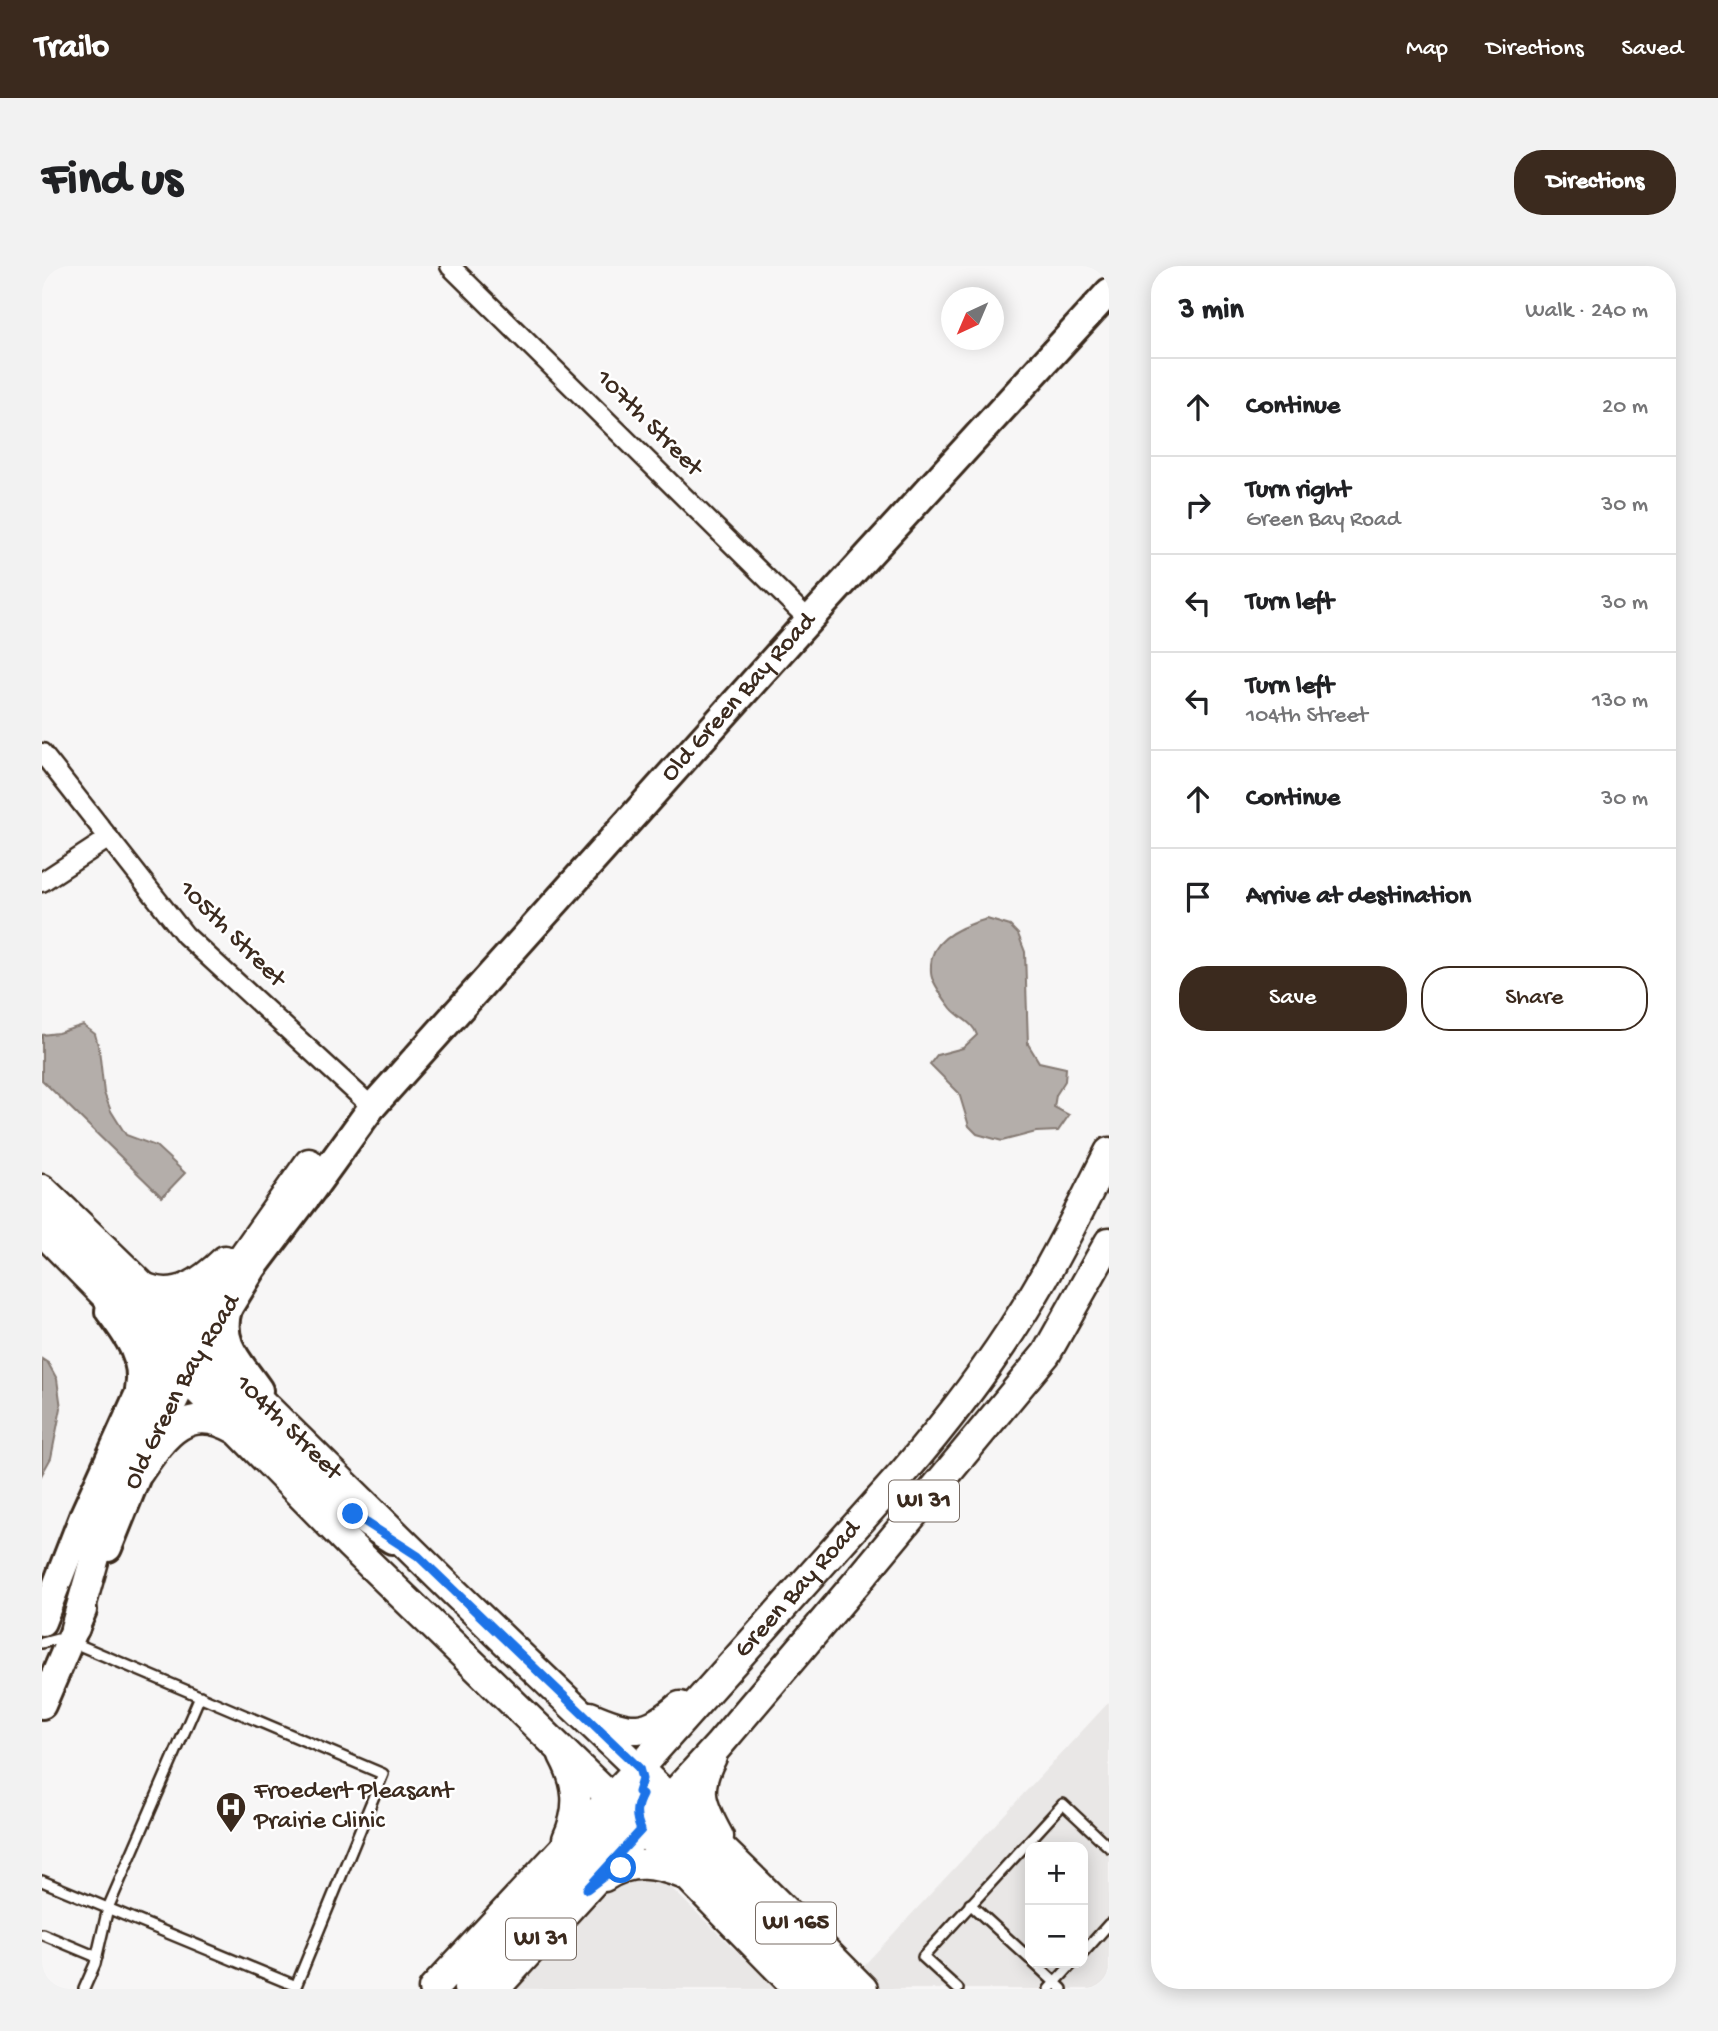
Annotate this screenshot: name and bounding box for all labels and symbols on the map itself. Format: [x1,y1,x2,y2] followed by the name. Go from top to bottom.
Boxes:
[941,287,1004,350] north arrow
[587,363,710,486] street label: 107th Street
[655,605,824,789] street label: Old Green Bay Road
[170,874,293,997] street label: 105th Street
[118,1288,249,1494] street label: Old Green Bay Road
[227,1368,349,1489] street label: 104th Street
[889,1480,959,1521] road number: WI 31
[337,1498,368,1529] route end
[729,1513,869,1665] street label: Green Bay Road
[253,1777,455,1838] place label: Froedert Pleasant Prairie Clinic
[214,1790,248,1834] hospital icon: Froedert Pleasant Prairie Clinic
[605,1852,636,1883] route start
[756,1903,836,1944] road number: WI 165
[506,1918,576,1960] road number: WI 31

